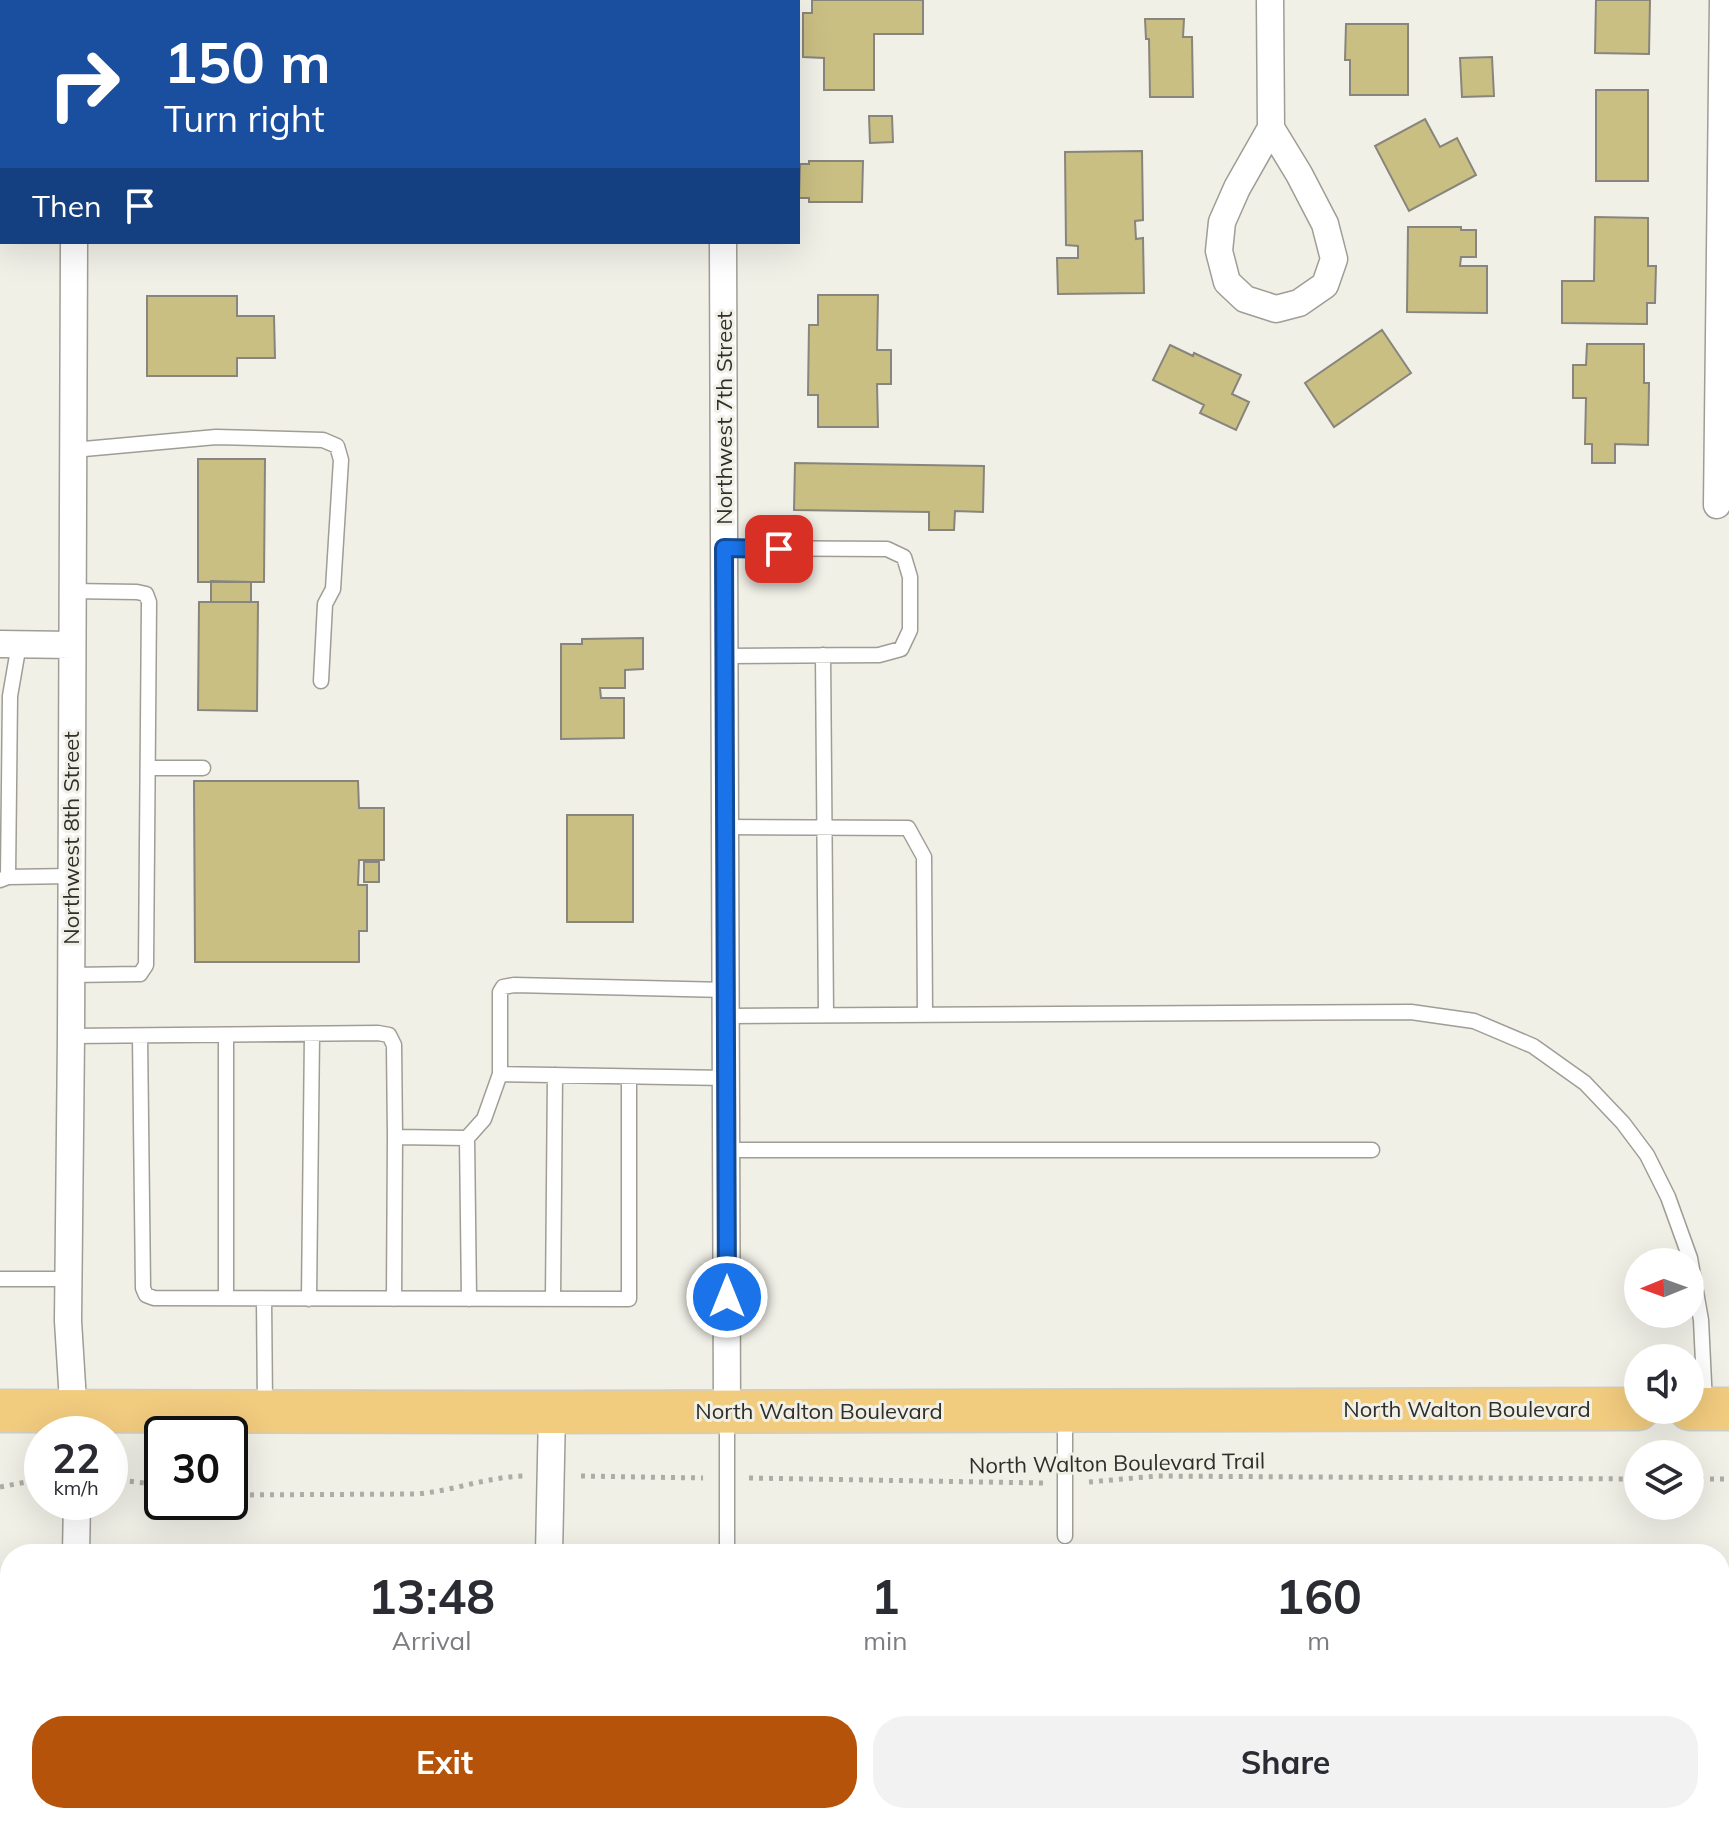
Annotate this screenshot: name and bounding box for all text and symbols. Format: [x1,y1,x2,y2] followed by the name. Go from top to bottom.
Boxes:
[164,27,331,97] text: 150 m
[32,32,136,136] icon: right
[164,96,325,141] text: Turn right
[118,184,162,228] icon: arrive
[32,187,102,225] text: Then
[710,311,738,525] street label: Northwest 7th Street
[745,515,813,583] pin
[757,527,801,571] icon: arrive
[57,731,85,945] street label: Northwest 8th Street
[1624,1248,1704,1328] north arrow
[1624,1248,1704,1520] map controls
[685,1255,769,1339] position arrow
[1624,1344,1704,1424] button: sound
[1343,1395,1591,1423] street label: North Walton Boulevard
[695,1397,943,1425] street label: North Walton Boulevard
[144,1416,248,1520] speed limit sign: 30
[52,1433,100,1483] text: 22
[1624,1440,1704,1520] button: layers
[969,1446,1265,1480] street label: North Walton Boulevard Trail
[53,1475,99,1500] text: km/h
[368,1566,495,1626] text: 13:48
[871,1566,900,1626] text: 1
[1276,1566,1362,1626] text: 160
[392,1624,471,1657] text: Arrival
[863,1624,907,1657] text: min
[1307,1624,1330,1657] text: m
[32,1716,857,1808] button: Exit
[873,1716,1698,1808] button: Share

